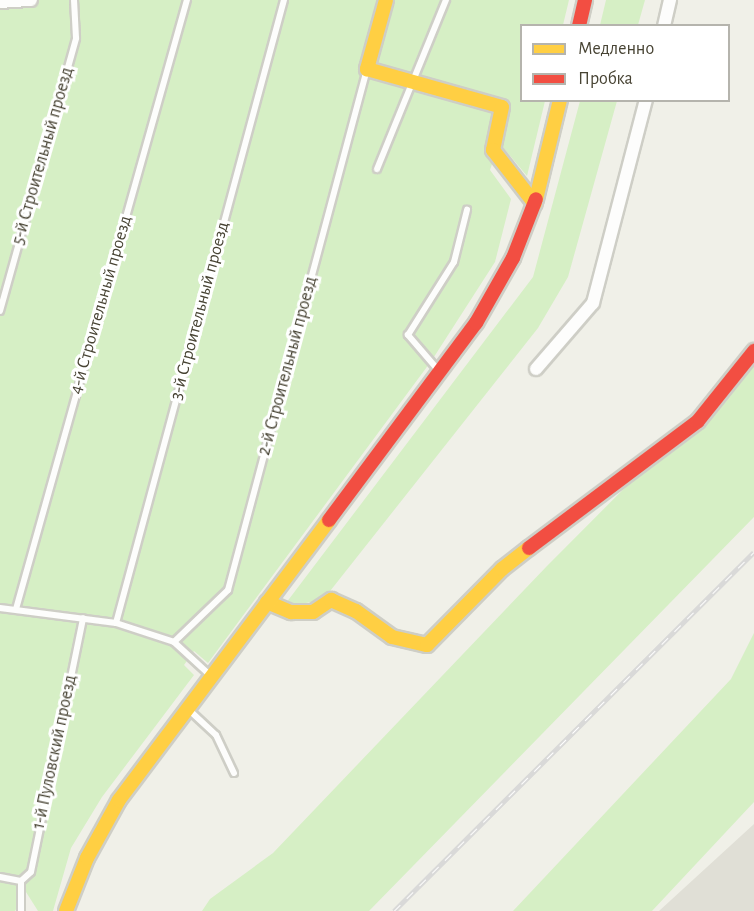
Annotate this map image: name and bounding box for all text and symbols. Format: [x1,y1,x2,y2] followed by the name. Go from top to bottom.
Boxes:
[520,24,730,102] legend
[578,40,654,58] text: Медленно
[7,65,79,247] street label: 5-й Строительный проезд
[578,70,633,88] text: Пробка
[65,213,137,397] street label: 4-й Строительный проезд
[166,220,234,402] street label: 3-й Строительный проезд
[254,274,322,458] street label: 2-й Строительный проезд
[28,673,82,831] street label: 1-й Пуловский проезд

